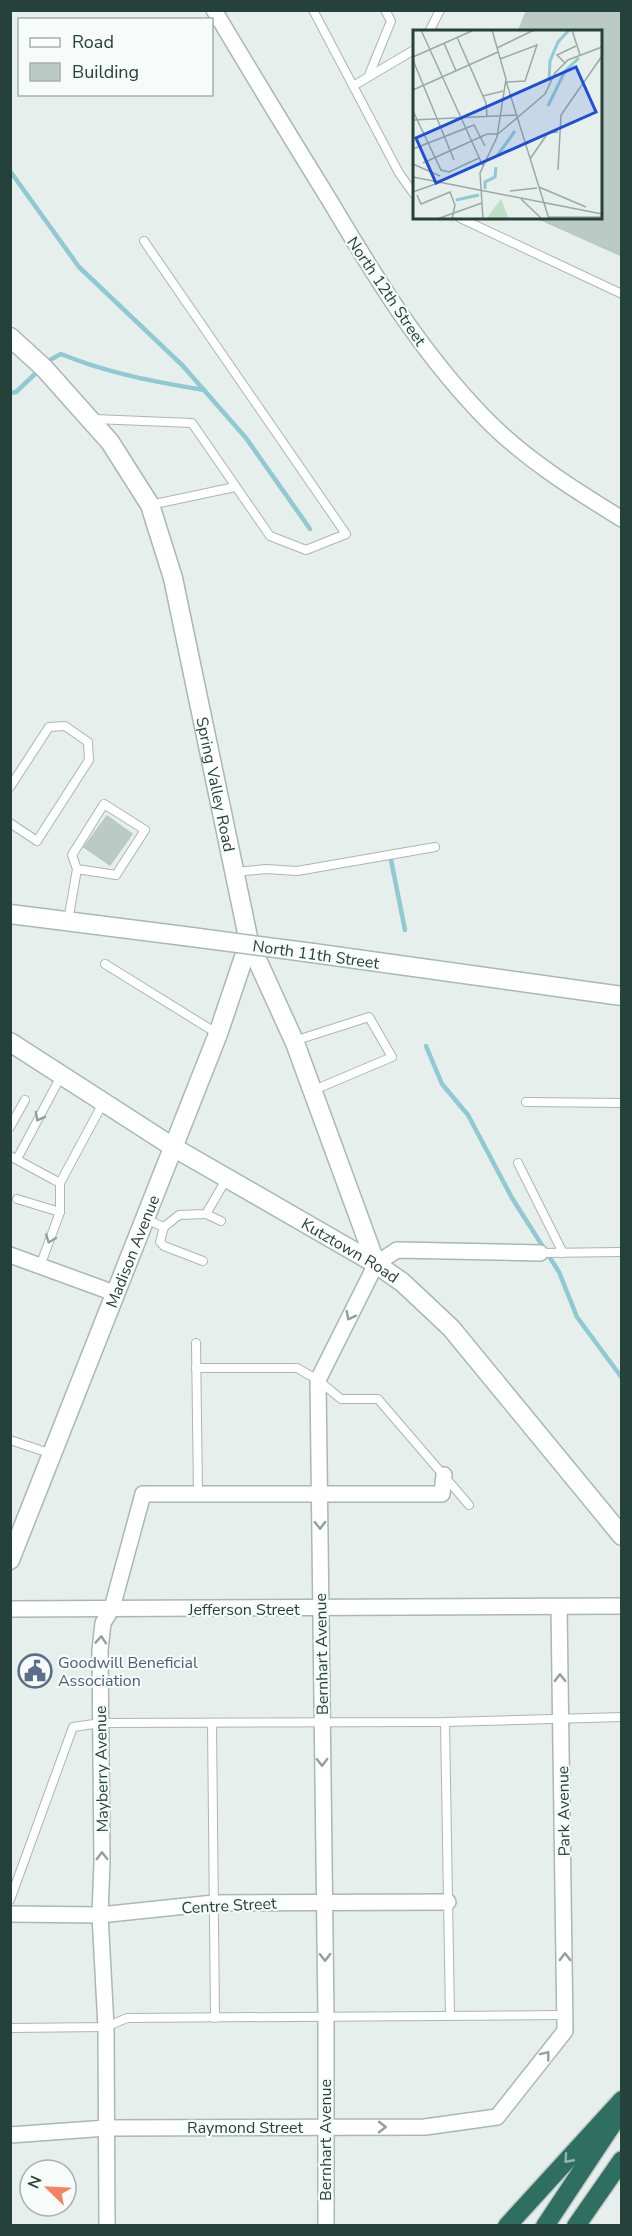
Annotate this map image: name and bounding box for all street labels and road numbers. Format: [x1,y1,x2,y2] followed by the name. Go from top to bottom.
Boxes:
[341,233,431,351] street label: North 12th Street
[190,715,240,854] street label: Spring Valley Road
[251,935,381,975] street label: North 11th Street
[101,1192,165,1311] street label: Madison Avenue
[297,1213,403,1289] street label: Kutztown Road
[310,1593,334,1715] street label: Bernhart Avenue
[187,1599,300,1621] street label: Jefferson Street
[90,1705,114,1833] street label: Mayberry Avenue
[552,1766,576,1856] street label: Park Avenue
[181,1892,278,1919] street label: Centre Street
[315,2079,337,2201] street label: Bernhart Avenue
[187,2117,303,2139] street label: Raymond Street

